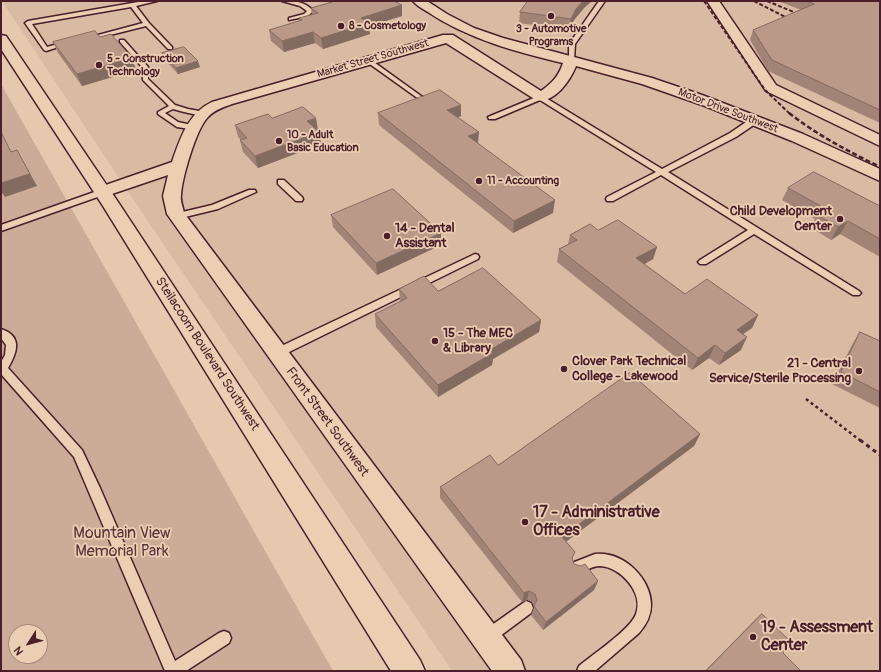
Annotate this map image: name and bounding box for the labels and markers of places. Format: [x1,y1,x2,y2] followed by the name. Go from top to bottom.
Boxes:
[546,11,556,21] marker: 3 - Automotive Programs
[349,19,426,33] place label: 8 - Cosmetology
[336,21,346,31] marker: 8 - Cosmetology
[516,22,586,48] place label: 3 - Automotive Programs
[107,52,184,78] place label: 5 - Construction Technology
[94,60,104,70] marker: 5 - Construction Technology
[287,128,359,154] place label: 10 - Adult Basic Education
[274,136,284,146] marker: 10 - Adult Basic Education
[487,174,559,188] place label: 11 - Accounting
[474,176,484,186] marker: 11 - Accounting
[730,204,832,235] place label: Child Development Center
[835,214,845,224] marker: Child Development Center
[395,221,455,252] place label: 14 - Dental Assistant
[382,231,392,241] marker: 14 - Dental Assistant
[443,326,513,357] place label: 15 - The MEC & Library
[430,336,440,346] marker: 15 - The MEC & Library
[572,354,686,385] place label: Clover Park Technical College - Lakewood
[709,356,851,387] place label: 21 - Central Service/Sterile Processing
[559,364,569,374] marker: Clover Park Technical College - Lakewood
[854,366,864,376] marker: 21 - Central Service/Sterile Processing
[533,503,660,541] place label: 17 - Administrative Offices
[520,517,530,527] marker: 17 - Administrative Offices
[761,618,873,656] place label: 19 - Assessment Center
[748,632,758,642] marker: 19 - Assessment Center

